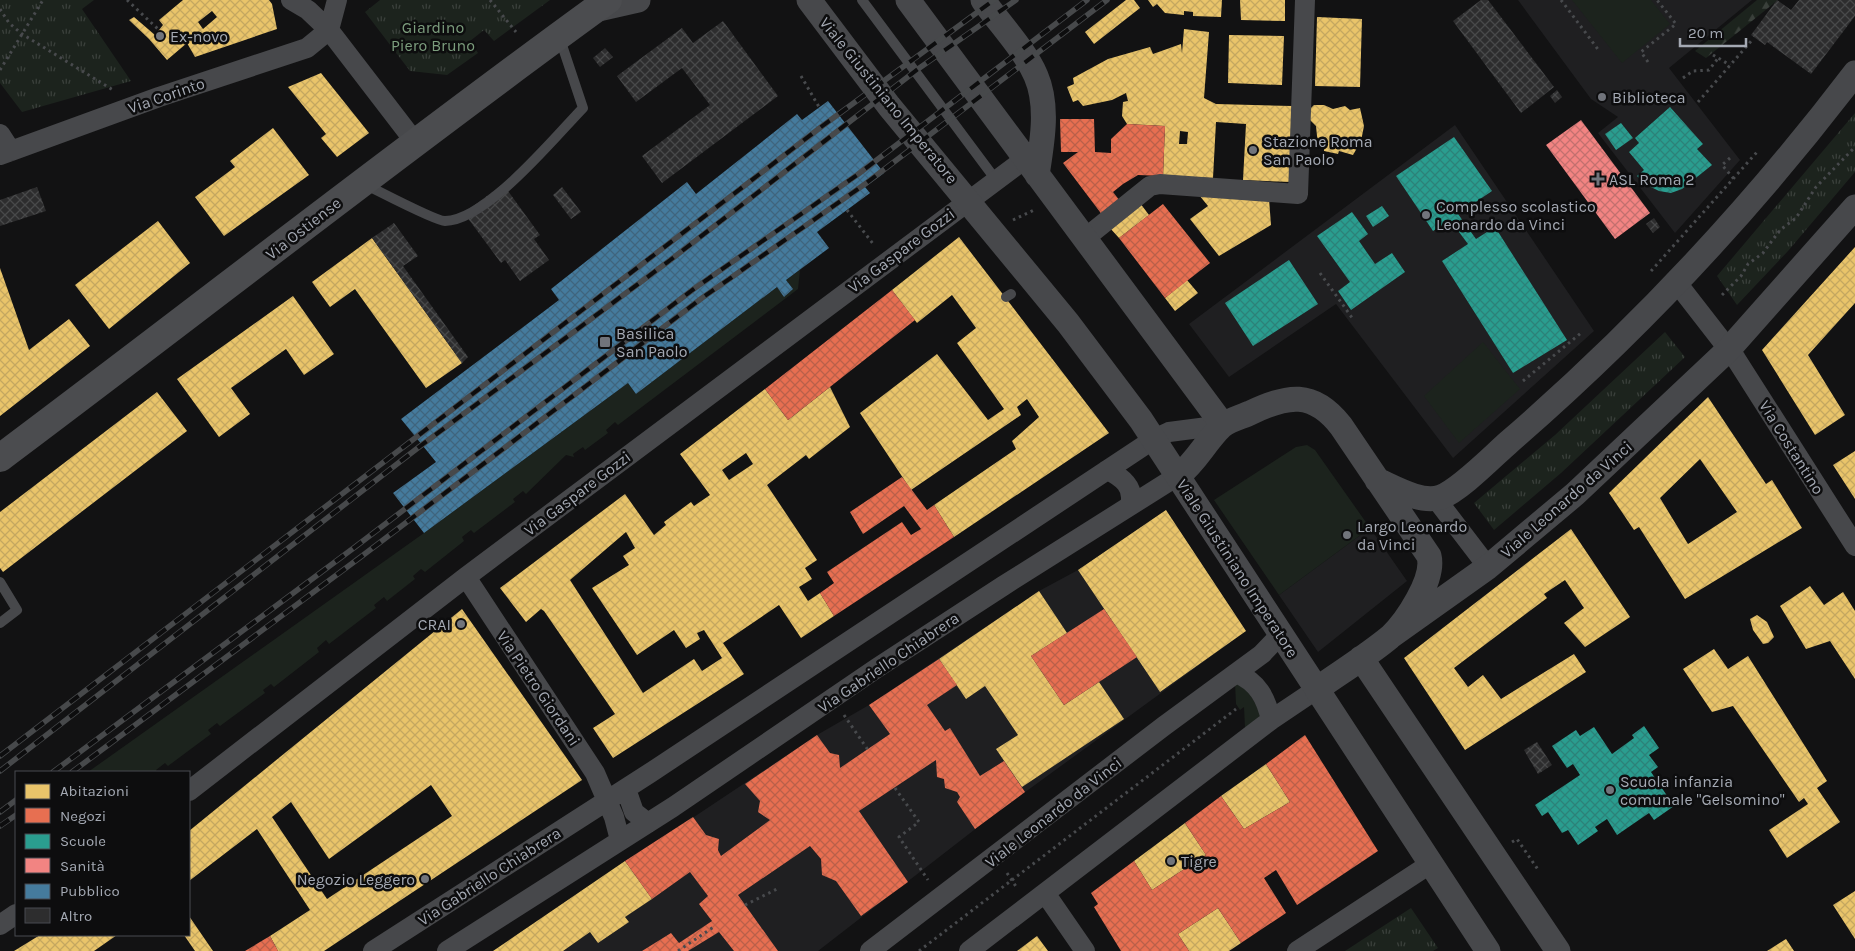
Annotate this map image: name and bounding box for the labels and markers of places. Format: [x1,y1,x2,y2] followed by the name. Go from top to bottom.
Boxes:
[170,27,228,46] place label: Ex-novo
[154,30,166,42] marker: Ex-novo
[1612,88,1685,107] place label: Biblioteca
[1596,91,1608,103] marker: Biblioteca
[1263,132,1373,169] place label: Stazione Roma San Paolo
[1247,144,1259,156] marker: Stazione Roma San Paolo
[1609,170,1695,189] place label: ASL Roma 2
[1591,172,1605,186] marker: ASL Roma 2
[1436,197,1596,234] place label: Complesso scolastico Leonardo da Vinci
[1420,209,1432,221] marker: Complesso scolastico Leonardo da Vinci
[616,324,688,361] place label: Basilica San Paolo
[598,335,612,349] marker: Basilica San Paolo
[1357,517,1467,554] place label: Largo Leonardo da Vinci
[1341,529,1353,541] marker: Largo Leonardo da Vinci
[418,615,451,634] place label: CRAI
[455,618,467,630] marker: CRAI
[1620,772,1785,809] place label: Scuola infanzia comunale "Gelsomino"
[1604,784,1616,796] marker: Scuola infanzia comunale "Gelsomino"
[1181,852,1217,871] place label: Tigre
[1165,855,1177,867] marker: Tigre
[297,870,415,889] place label: Negozio Leggero
[419,873,431,885] marker: Negozio Leggero

